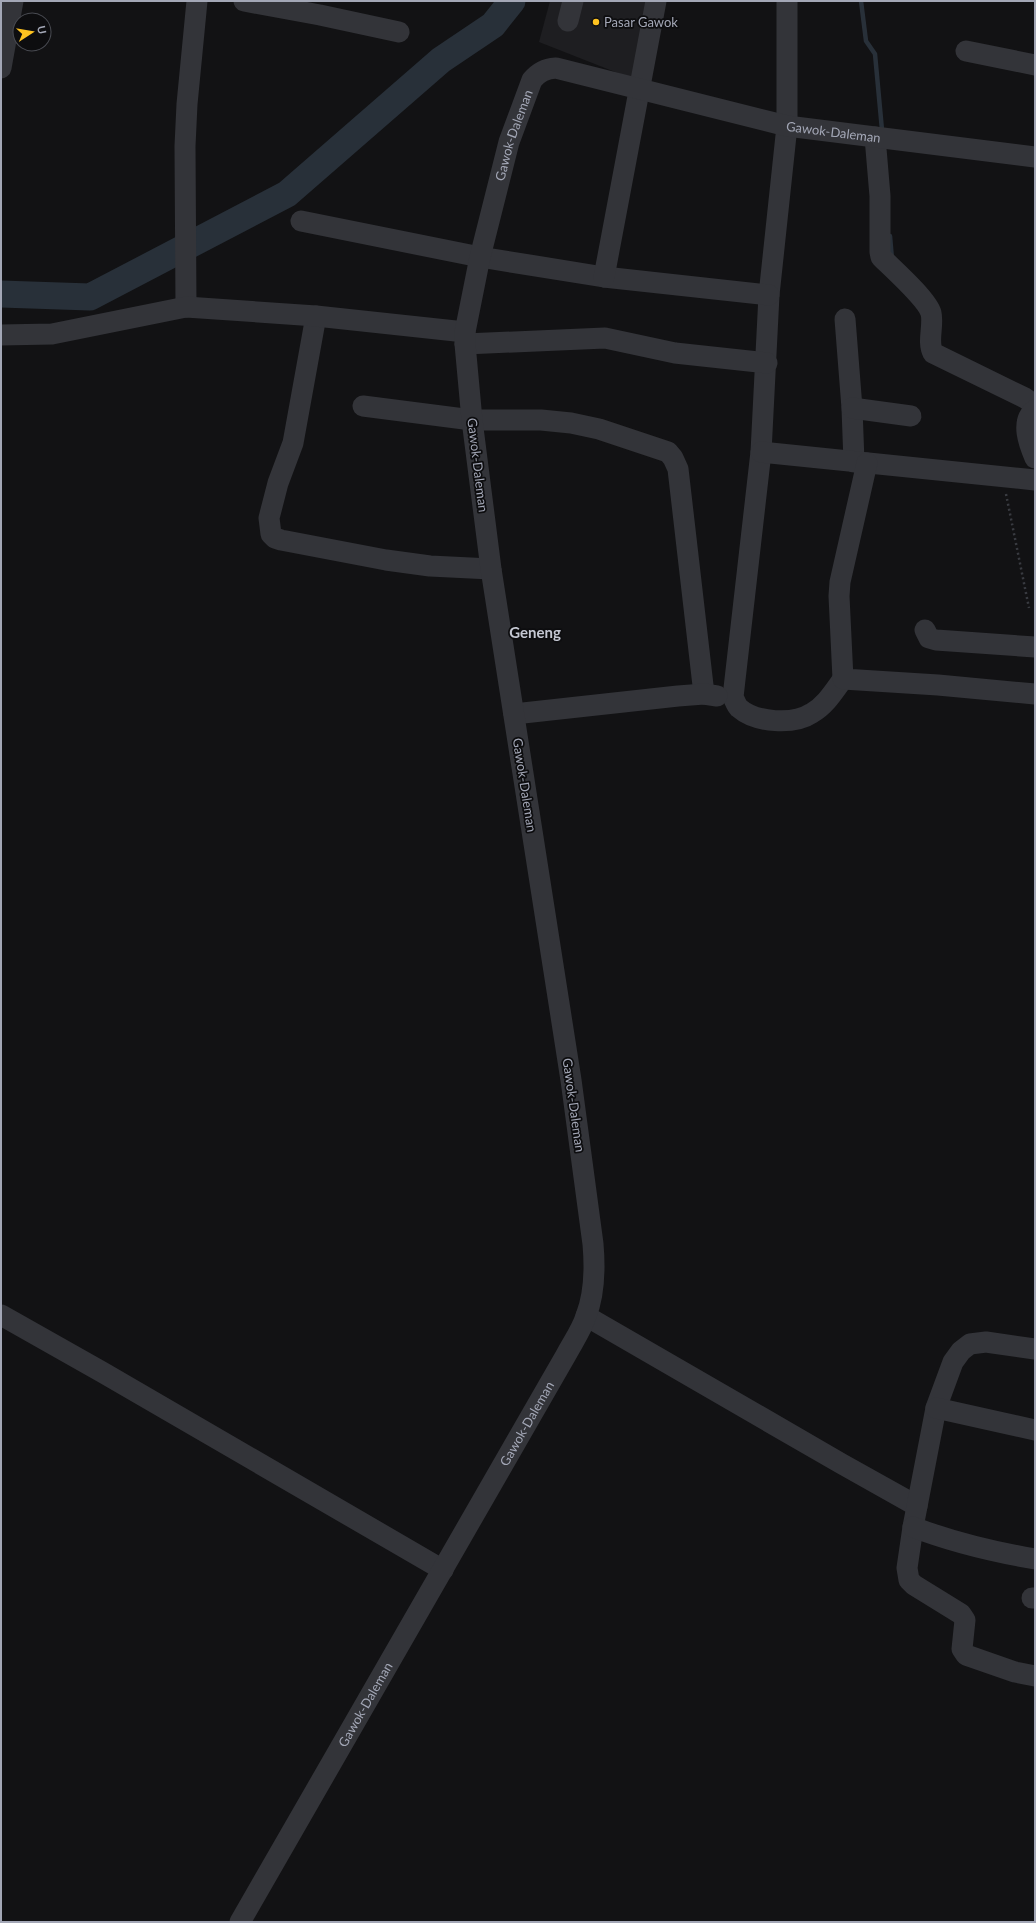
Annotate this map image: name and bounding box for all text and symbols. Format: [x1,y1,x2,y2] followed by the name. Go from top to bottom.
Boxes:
[12,12,52,52] north arrow
[604,14,678,30] place label: Pasar Gawok
[591,17,601,27] marker: Pasar Gawok
[35,24,49,35] text: U
[492,87,536,183] street label: Gawok-Daleman
[785,118,882,146] street label: Gawok-Daleman
[464,417,492,513] street label: Gawok-Daleman
[509,623,561,641] district label: Geneng
[510,737,540,833] street label: Gawok-Daleman
[559,1057,589,1153] street label: Gawok-Daleman
[496,1378,557,1469] street label: Gawok-Daleman
[334,1659,396,1750] street label: Gawok-Daleman

